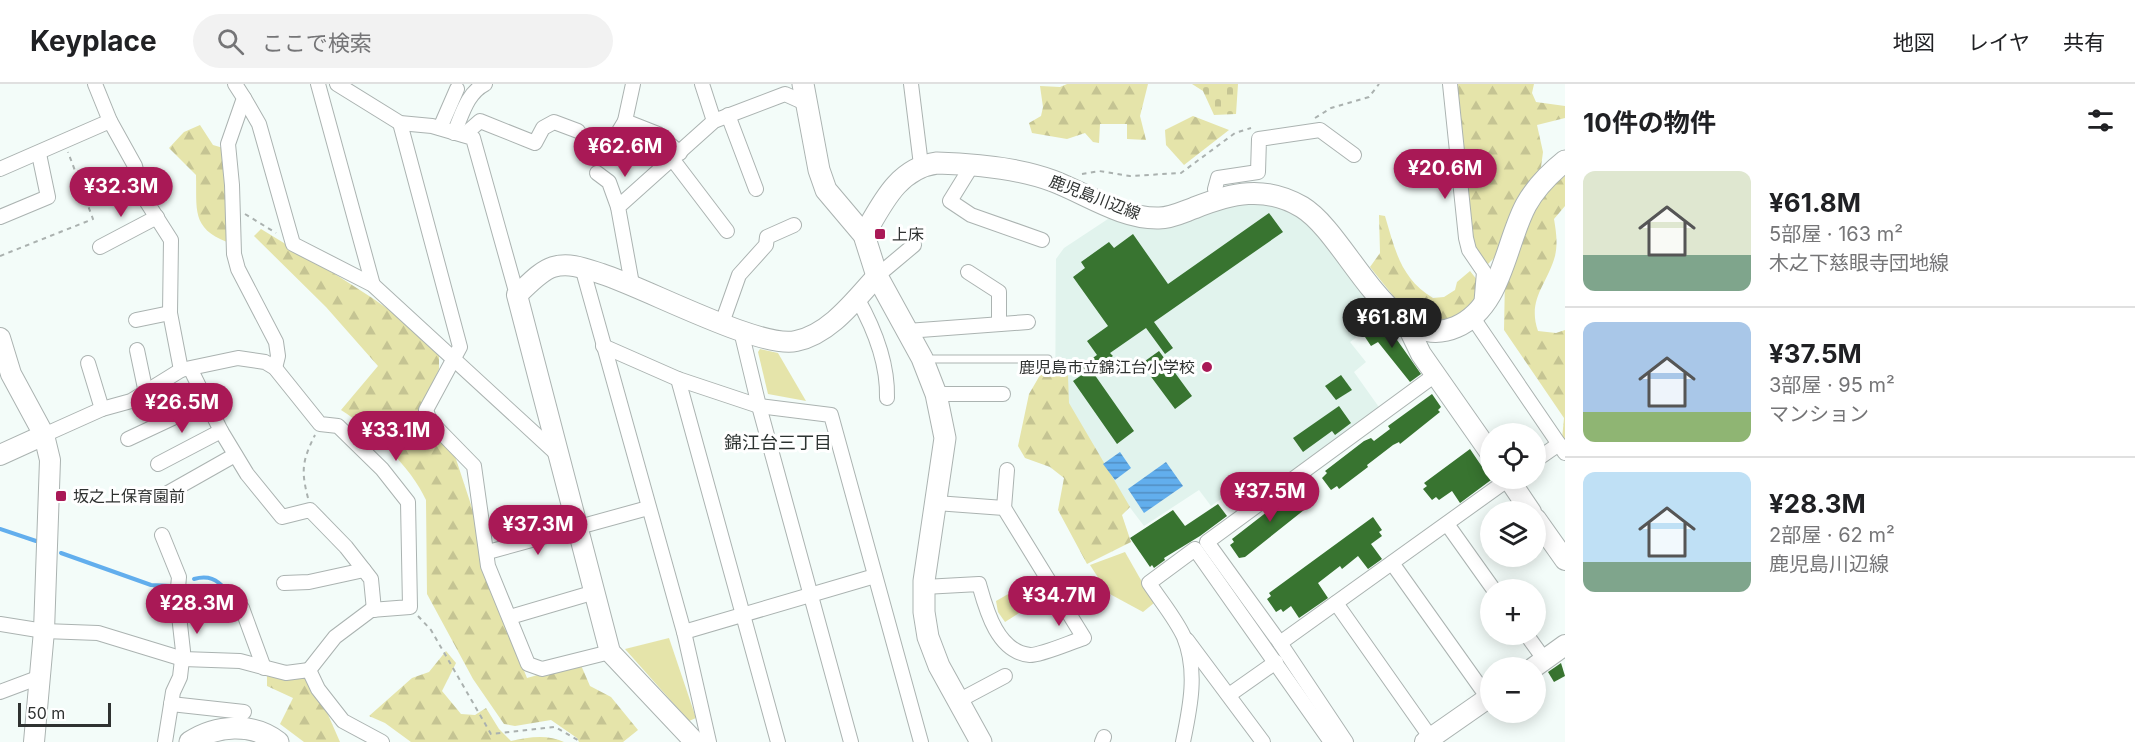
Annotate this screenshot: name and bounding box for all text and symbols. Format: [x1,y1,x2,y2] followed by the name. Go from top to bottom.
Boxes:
[193,14,613,68] search box
[30,24,157,58] text: Keyplace
[214,25,247,58] icon: search
[262,30,372,56] text: ここで検索
[1893,30,1935,55] text: 地図
[1968,30,2030,55] text: レイヤ
[2063,30,2105,55] text: 共有
[2084,104,2117,137] icon: filters
[1583,107,1716,138] text: 10件の物件
[576,127,674,178] pin: ¥62.6M
[588,134,662,158] text: ¥62.6M
[1396,149,1494,200] pin: ¥20.6M
[1408,156,1482,180] text: ¥20.6M
[72,167,170,218] pin: ¥32.3M
[1047,170,1143,224] street label: 鹿児島川辺線
[84,174,158,198] text: ¥32.3M
[1769,187,1861,218] text: ¥61.8M
[1631,195,1703,267] icon: home
[1769,222,1903,246] text: 5部屋 · 163 m²
[892,224,924,244] place label: 上床
[873,227,887,241] marker: 上床
[1769,251,1949,275] text: 木之下慈眼寺団地線
[1343,298,1441,349] pin: ¥61.8M
[1357,305,1427,329] text: ¥61.8M
[1769,338,1862,369] text: ¥37.5M
[1631,346,1703,418] icon: home
[1019,357,1195,377] place label: 鹿児島市立錦江台小学校
[1200,360,1214,374] marker: 鹿児島市立錦江台小学校
[1769,373,1895,397] text: 3部屋 · 95 m²
[133,383,231,434] pin: ¥26.5M
[145,390,219,414] text: ¥26.5M
[1769,402,1869,426] text: マンション
[347,411,445,462] pin: ¥33.1M
[362,418,430,442] text: ¥33.1M
[1480,423,1546,723] map controls
[1480,423,1546,489] button: locate
[724,432,832,453] district label: 錦江台三丁目
[1221,472,1319,523] pin: ¥37.5M
[1234,479,1306,503] text: ¥37.5M
[73,486,185,506] place label: 坂之上保育園前
[1769,488,1866,519] text: ¥28.3M
[54,489,68,503] marker: 坂之上保育園前
[1631,496,1703,568] icon: home
[1480,501,1546,567] button: layers
[489,505,587,556] pin: ¥37.3M
[502,512,574,536] text: ¥37.3M
[1769,523,1895,547] text: 2部屋 · 62 m²
[1769,552,1889,576] text: 鹿児島川辺線
[1010,576,1108,627] pin: ¥34.7M
[1480,579,1546,645] button: +
[1022,583,1096,607] text: ¥34.7M
[148,584,246,635] pin: ¥28.3M
[160,591,234,615] text: ¥28.3M
[1480,657,1546,723] button: −
[18,700,111,728] scale bar
[27,703,65,723] text: 50 m

